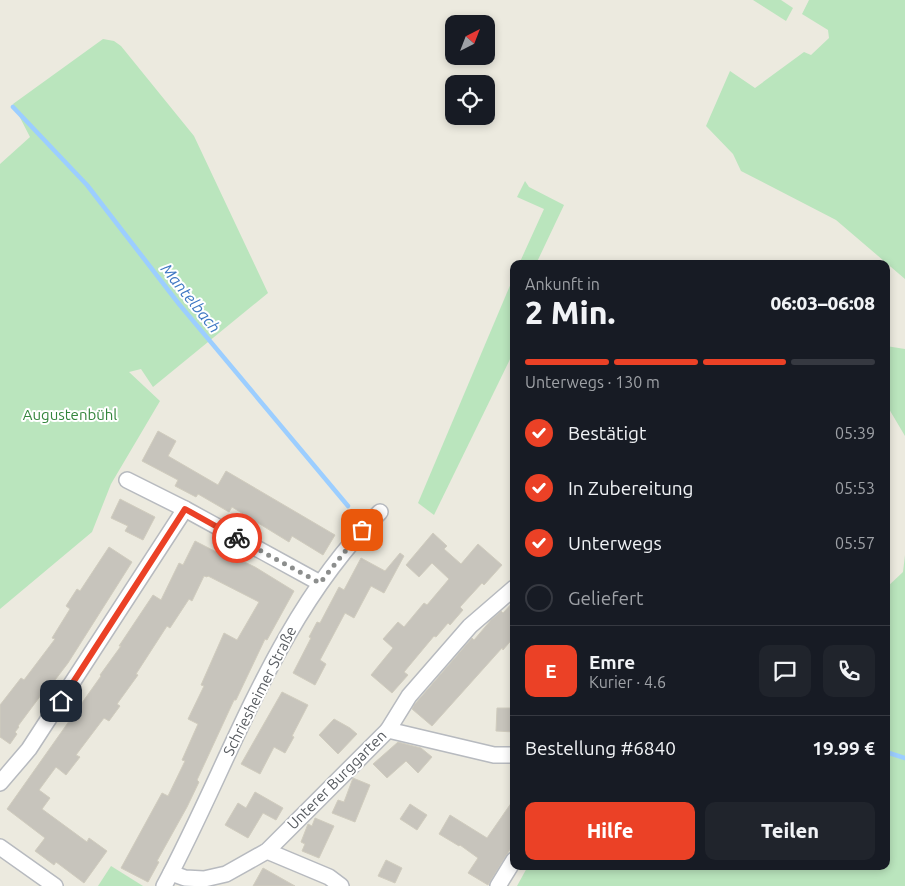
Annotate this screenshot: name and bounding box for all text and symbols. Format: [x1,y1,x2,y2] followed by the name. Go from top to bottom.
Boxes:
[445,15,495,65] north arrow
[445,15,495,125] map controls
[445,75,495,125] button: locate
[158,260,224,336] water label: Mantelbach
[525,275,600,293] text: Ankunft in
[770,292,875,314] text: 06:03–06:08
[525,294,615,330] text: 2 Min.
[525,373,660,391] text: Unterwegs · 130 m
[23,406,117,423] park label: Augustenbühl
[525,419,553,447] icon: check
[568,422,646,444] text: Bestätigt
[835,424,875,442] text: 05:39
[525,474,553,502] icon: check
[568,477,694,499] text: In Zubereitung
[835,479,875,497] text: 05:53
[341,509,383,551] pin
[212,513,262,563] courier
[348,516,376,544] icon: bag
[223,524,251,552] icon: bike
[525,529,553,557] icon: check
[568,532,662,554] text: Unterwegs
[835,534,875,552] text: 05:57
[568,587,644,609] text: Geliefert
[220,623,300,758] street label: Schriesheimer Straße
[759,645,811,697] button: chat
[823,645,875,697] button: phone
[589,651,635,673] text: Emre
[545,660,557,682] text: E
[589,673,666,691] text: Kurier · 4.6
[40,680,82,722] pin
[47,687,75,715] icon: home
[284,727,390,833] street label: Unterer Burggarten
[525,737,676,759] text: Bestellung #6840
[812,737,875,759] text: 19.99 €
[525,802,695,860] button: Hilfe
[705,802,875,860] button: Teilen

